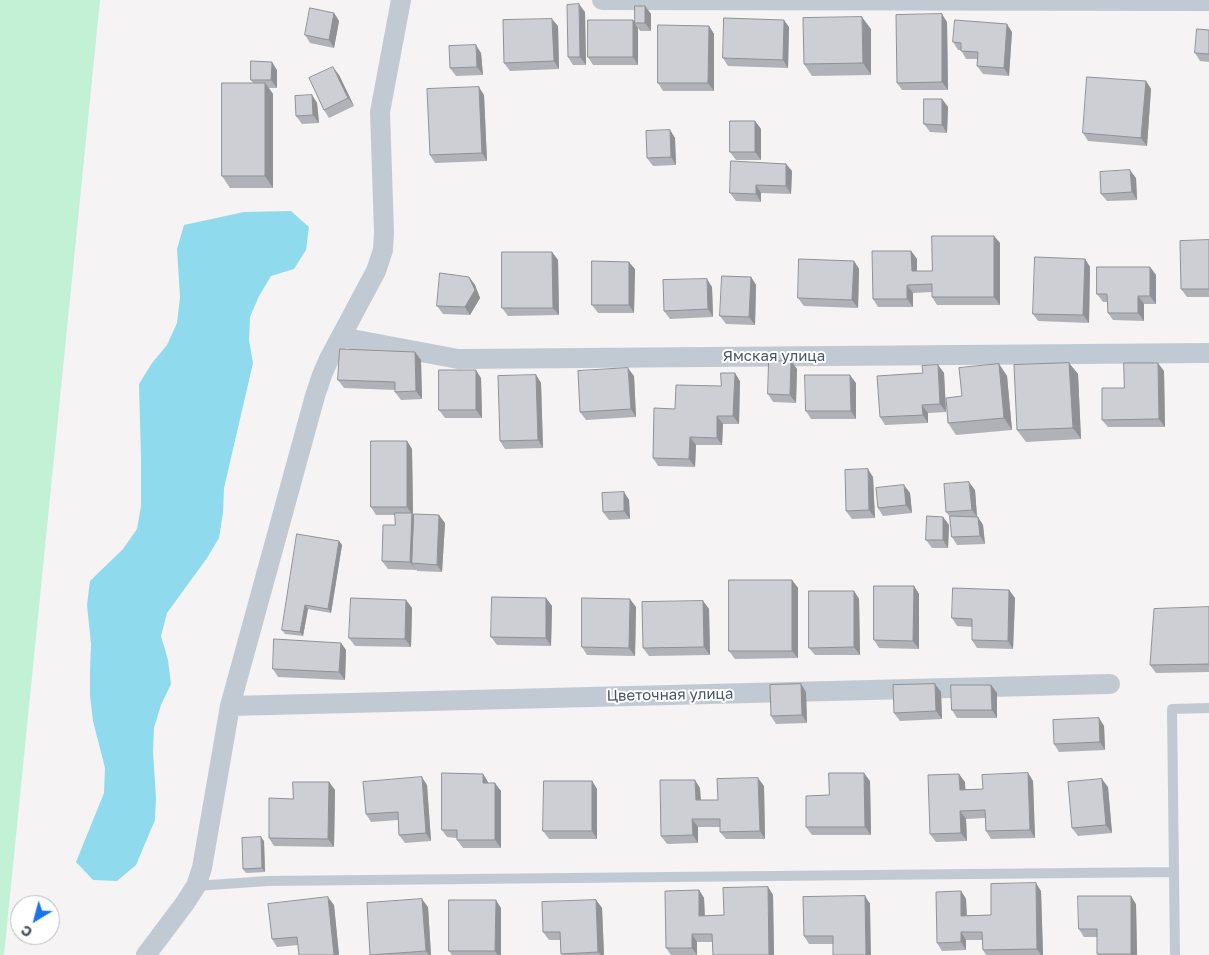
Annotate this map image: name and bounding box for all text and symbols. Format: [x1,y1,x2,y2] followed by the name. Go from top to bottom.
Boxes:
[723,347,825,365] street label: Ямская улица
[606,685,734,705] street label: Цветочная улица
[10,895,60,945] north arrow
[17,922,35,941] text: С

